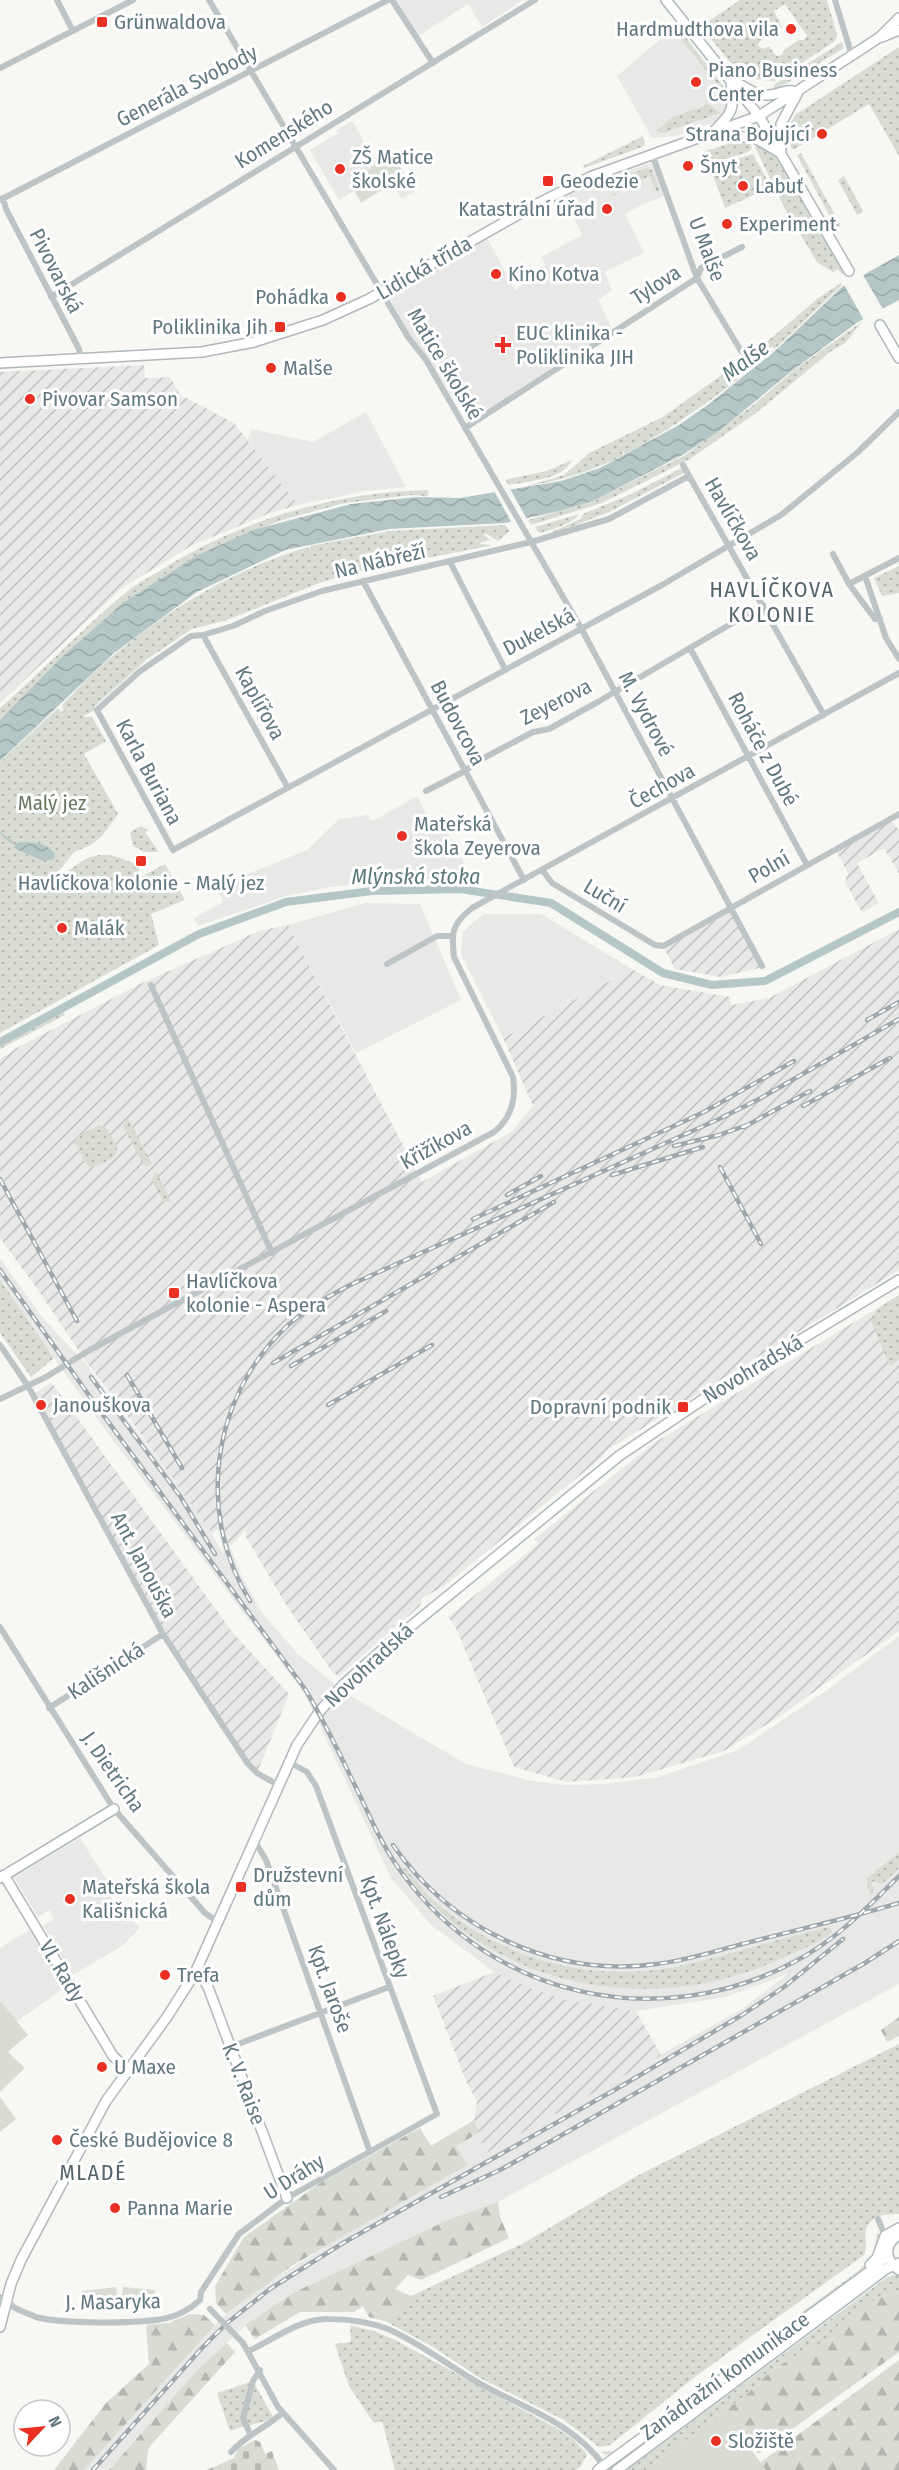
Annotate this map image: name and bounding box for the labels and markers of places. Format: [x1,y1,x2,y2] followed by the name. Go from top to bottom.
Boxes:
[114,9,226,35] place label: Grünwaldova
[95,15,109,29] marker: Grünwaldova
[616,16,779,42] place label: Hardmudthova vila
[784,22,798,36] marker: Hardmudthova vila
[708,57,838,107] place label: Piano Business Center
[689,75,703,89] marker: Piano Business Center
[685,121,810,147] place label: Strana Bojující
[815,127,829,141] marker: Strana Bojující
[352,144,433,194] place label: ZŠ Matice školské
[700,153,738,179] place label: Šnyt
[681,159,695,173] marker: Šnyt
[333,162,347,176] marker: ZŠ Matice školské
[560,168,639,194] place label: Geodezie
[755,173,804,199] place label: Labuť
[541,174,555,188] marker: Geodezie
[736,179,750,193] marker: Labuť
[458,196,595,222] place label: Katastrální úřad
[600,202,614,216] marker: Katastrální úřad
[739,211,837,237] place label: Experiment
[720,217,734,231] marker: Experiment
[508,261,599,287] place label: Kino Kotva
[489,267,503,281] marker: Kino Kotva
[255,284,329,310] place label: Pohádka
[334,290,348,304] marker: Pohádka
[152,314,268,340] place label: Poliklinika Jih
[273,320,287,334] marker: Poliklinika Jih
[516,320,634,370] place label: EUC klinika - Poliklinika JIH
[494,336,512,354] marker: EUC klinika - Poliklinika JIH
[283,355,333,381] place label: Malše
[264,361,278,375] marker: Malše
[42,386,178,412] place label: Pivovar Samson
[23,392,37,406] marker: Pivovar Samson
[414,811,541,861] place label: Mateřská škola Zeyerova
[395,829,409,843] marker: Mateřská škola Zeyerova
[134,854,148,868] marker: Havlíčkova kolonie - Malý jez
[18,870,264,896] place label: Havlíčkova kolonie - Malý jez
[74,915,125,941] place label: Malák
[55,921,69,935] marker: Malák
[186,1268,326,1318] place label: Havlíčkova kolonie - Aspera
[167,1286,181,1300] marker: Havlíčkova kolonie - Aspera
[53,1392,151,1418] place label: Janouškova
[530,1394,671,1420] place label: Dopravní podnik
[34,1398,48,1412] marker: Janouškova
[676,1400,690,1414] marker: Dopravní podnik
[253,1862,343,1912] place label: Družstevní dům
[82,1874,210,1924] place label: Mateřská škola Kališnická
[234,1880,248,1894] marker: Družstevní dům
[63,1892,77,1906] marker: Mateřská škola Kališnická
[177,1962,219,1988] place label: Trefa
[158,1968,172,1982] marker: Trefa
[114,2054,176,2080] place label: U Maxe
[95,2060,109,2074] marker: U Maxe
[69,2127,233,2153] place label: České Budějovice 8
[50,2133,64,2147] marker: České Budějovice 8
[127,2195,233,2221] place label: Panna Marie
[108,2201,122,2215] marker: Panna Marie
[728,2428,794,2454] place label: Složiště
[709,2434,723,2448] marker: Složiště

